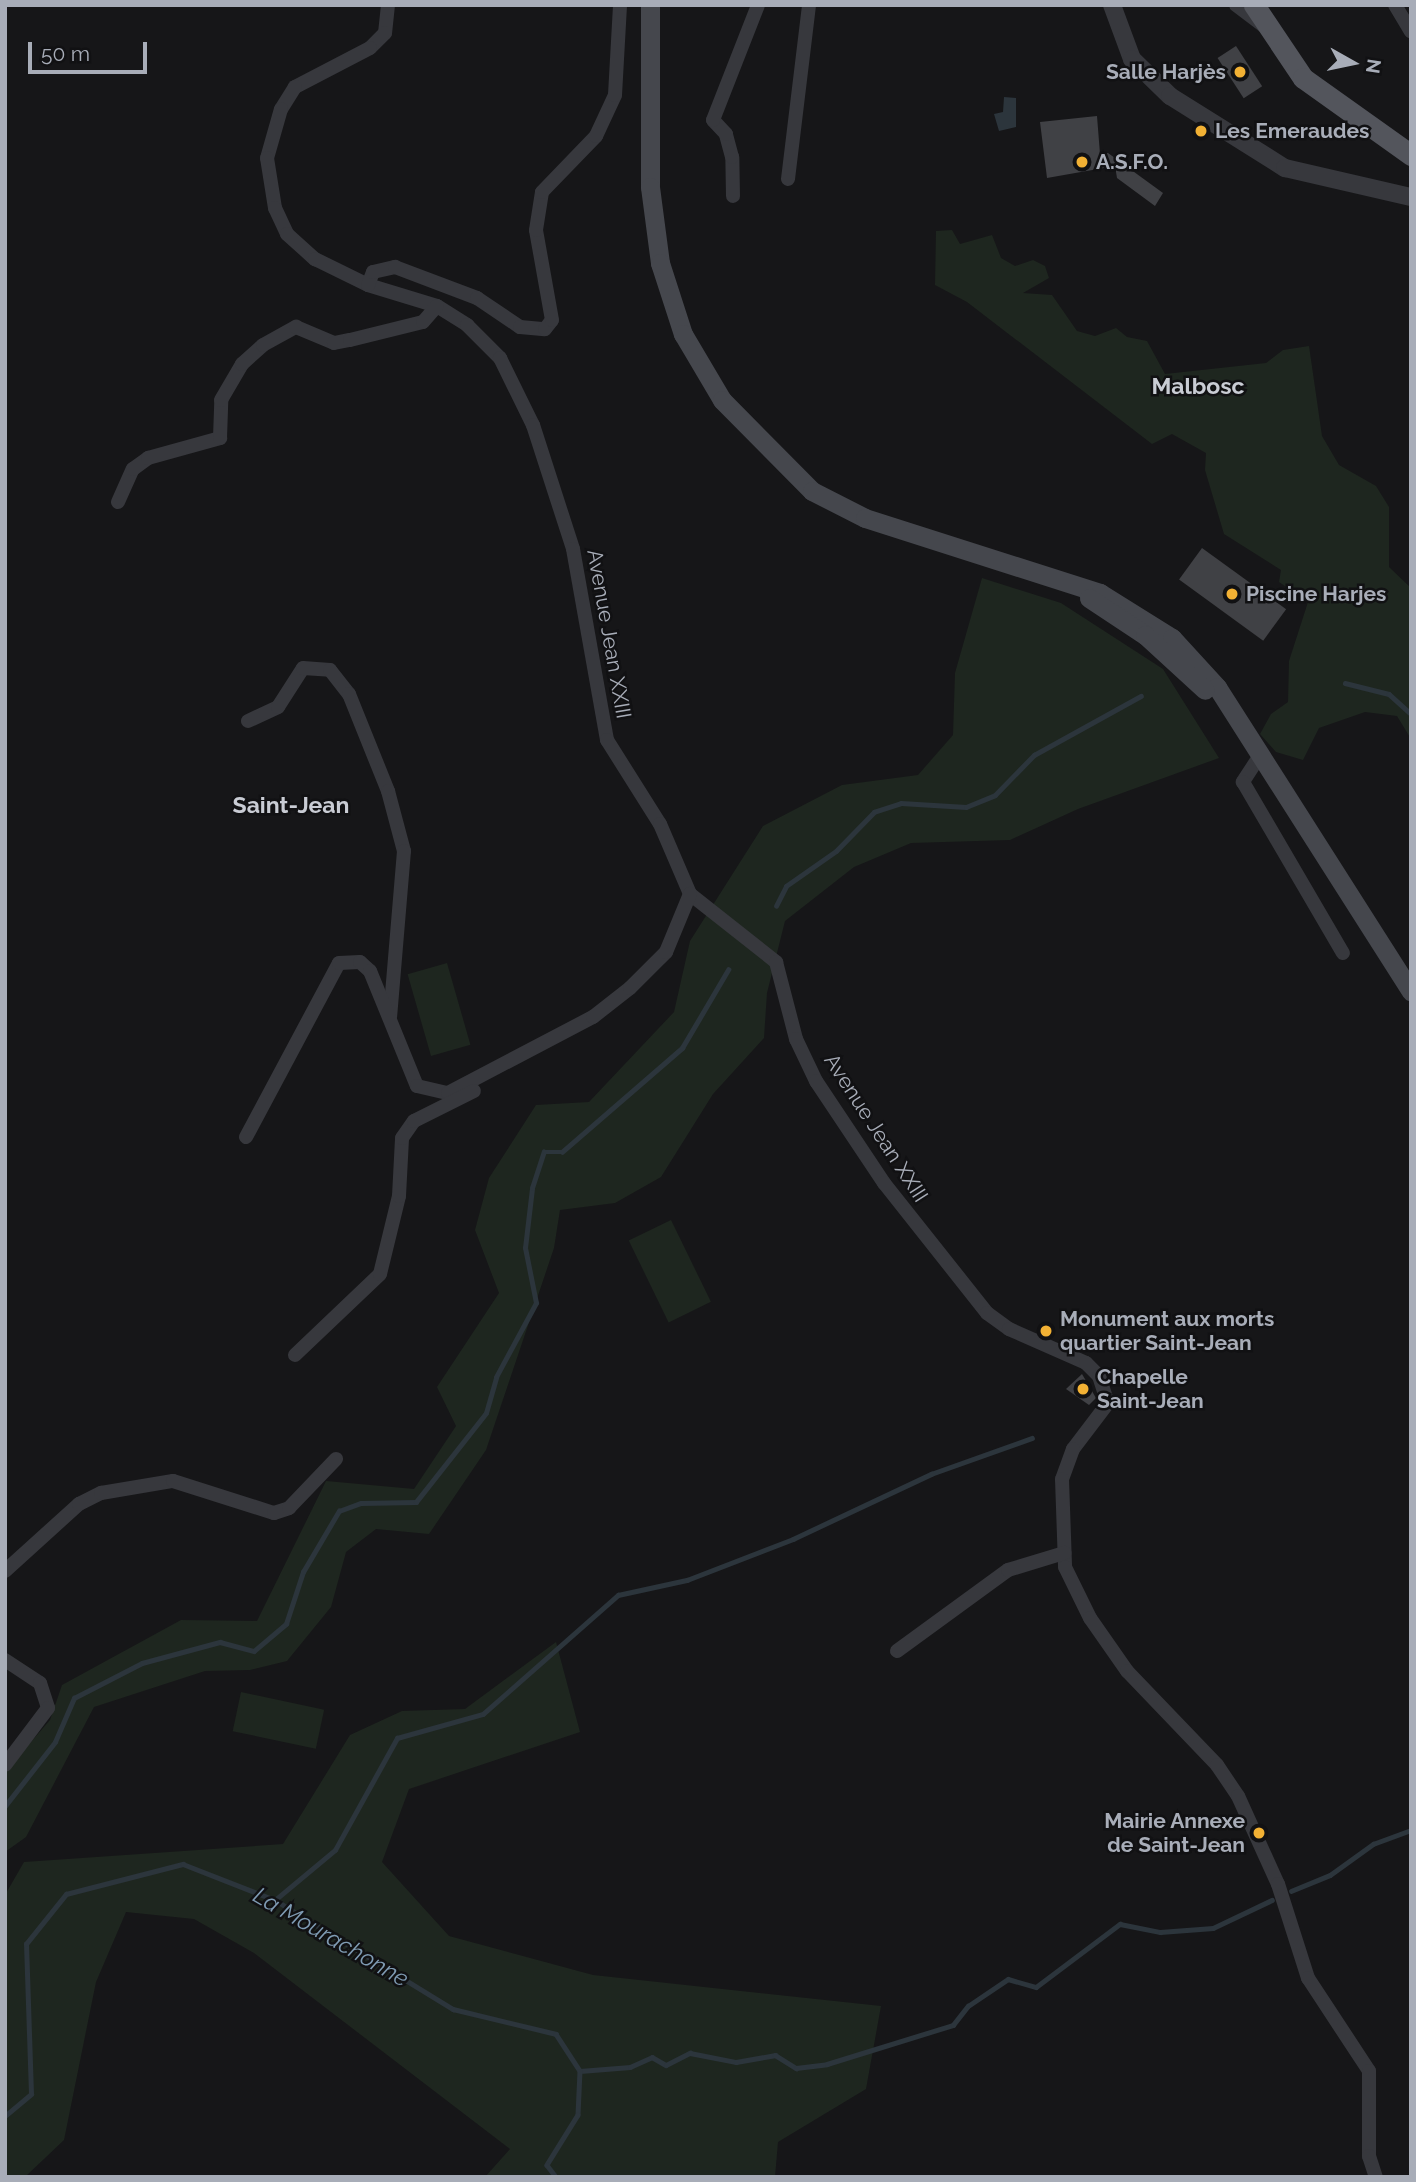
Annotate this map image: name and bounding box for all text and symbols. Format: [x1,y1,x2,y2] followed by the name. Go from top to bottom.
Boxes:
[32,28,150,72] scale bar
[1318,28,1388,98] north arrow
[41,41,90,66] text: 50 m
[1362,57,1386,75] text: N
[1106,59,1226,85] place label: Salle Harjès
[1232,64,1248,80] marker: Salle Harjès
[1215,118,1369,144] place label: Les Emeraudes
[1193,123,1209,139] marker: Les Emeraudes
[1096,149,1168,175] place label: A.S.F.O.
[1074,154,1090,170] marker: A.S.F.O.
[1151,372,1245,400] district label: Malbosc
[582,547,636,721] street label: Avenue Jean XXIII
[1246,581,1386,607] place label: Piscine Harjes
[1224,586,1240,602] marker: Piscine Harjes
[233,791,349,819] district label: Saint-Jean
[818,1049,934,1207] street label: Avenue Jean XXIII
[1060,1306,1274,1356] place label: Monument aux morts quartier Saint-Jean
[1038,1323,1054,1339] marker: Monument aux morts quartier Saint-Jean
[1097,1364,1204,1414] place label: Chapelle Saint-Jean
[1075,1381,1091,1397] marker: Chapelle Saint-Jean
[1104,1808,1245,1858] place label: Mairie Annexe de Saint-Jean
[1251,1825,1267,1841] marker: Mairie Annexe de Saint-Jean
[248,1881,414,1993] water label: La Mourachonne

